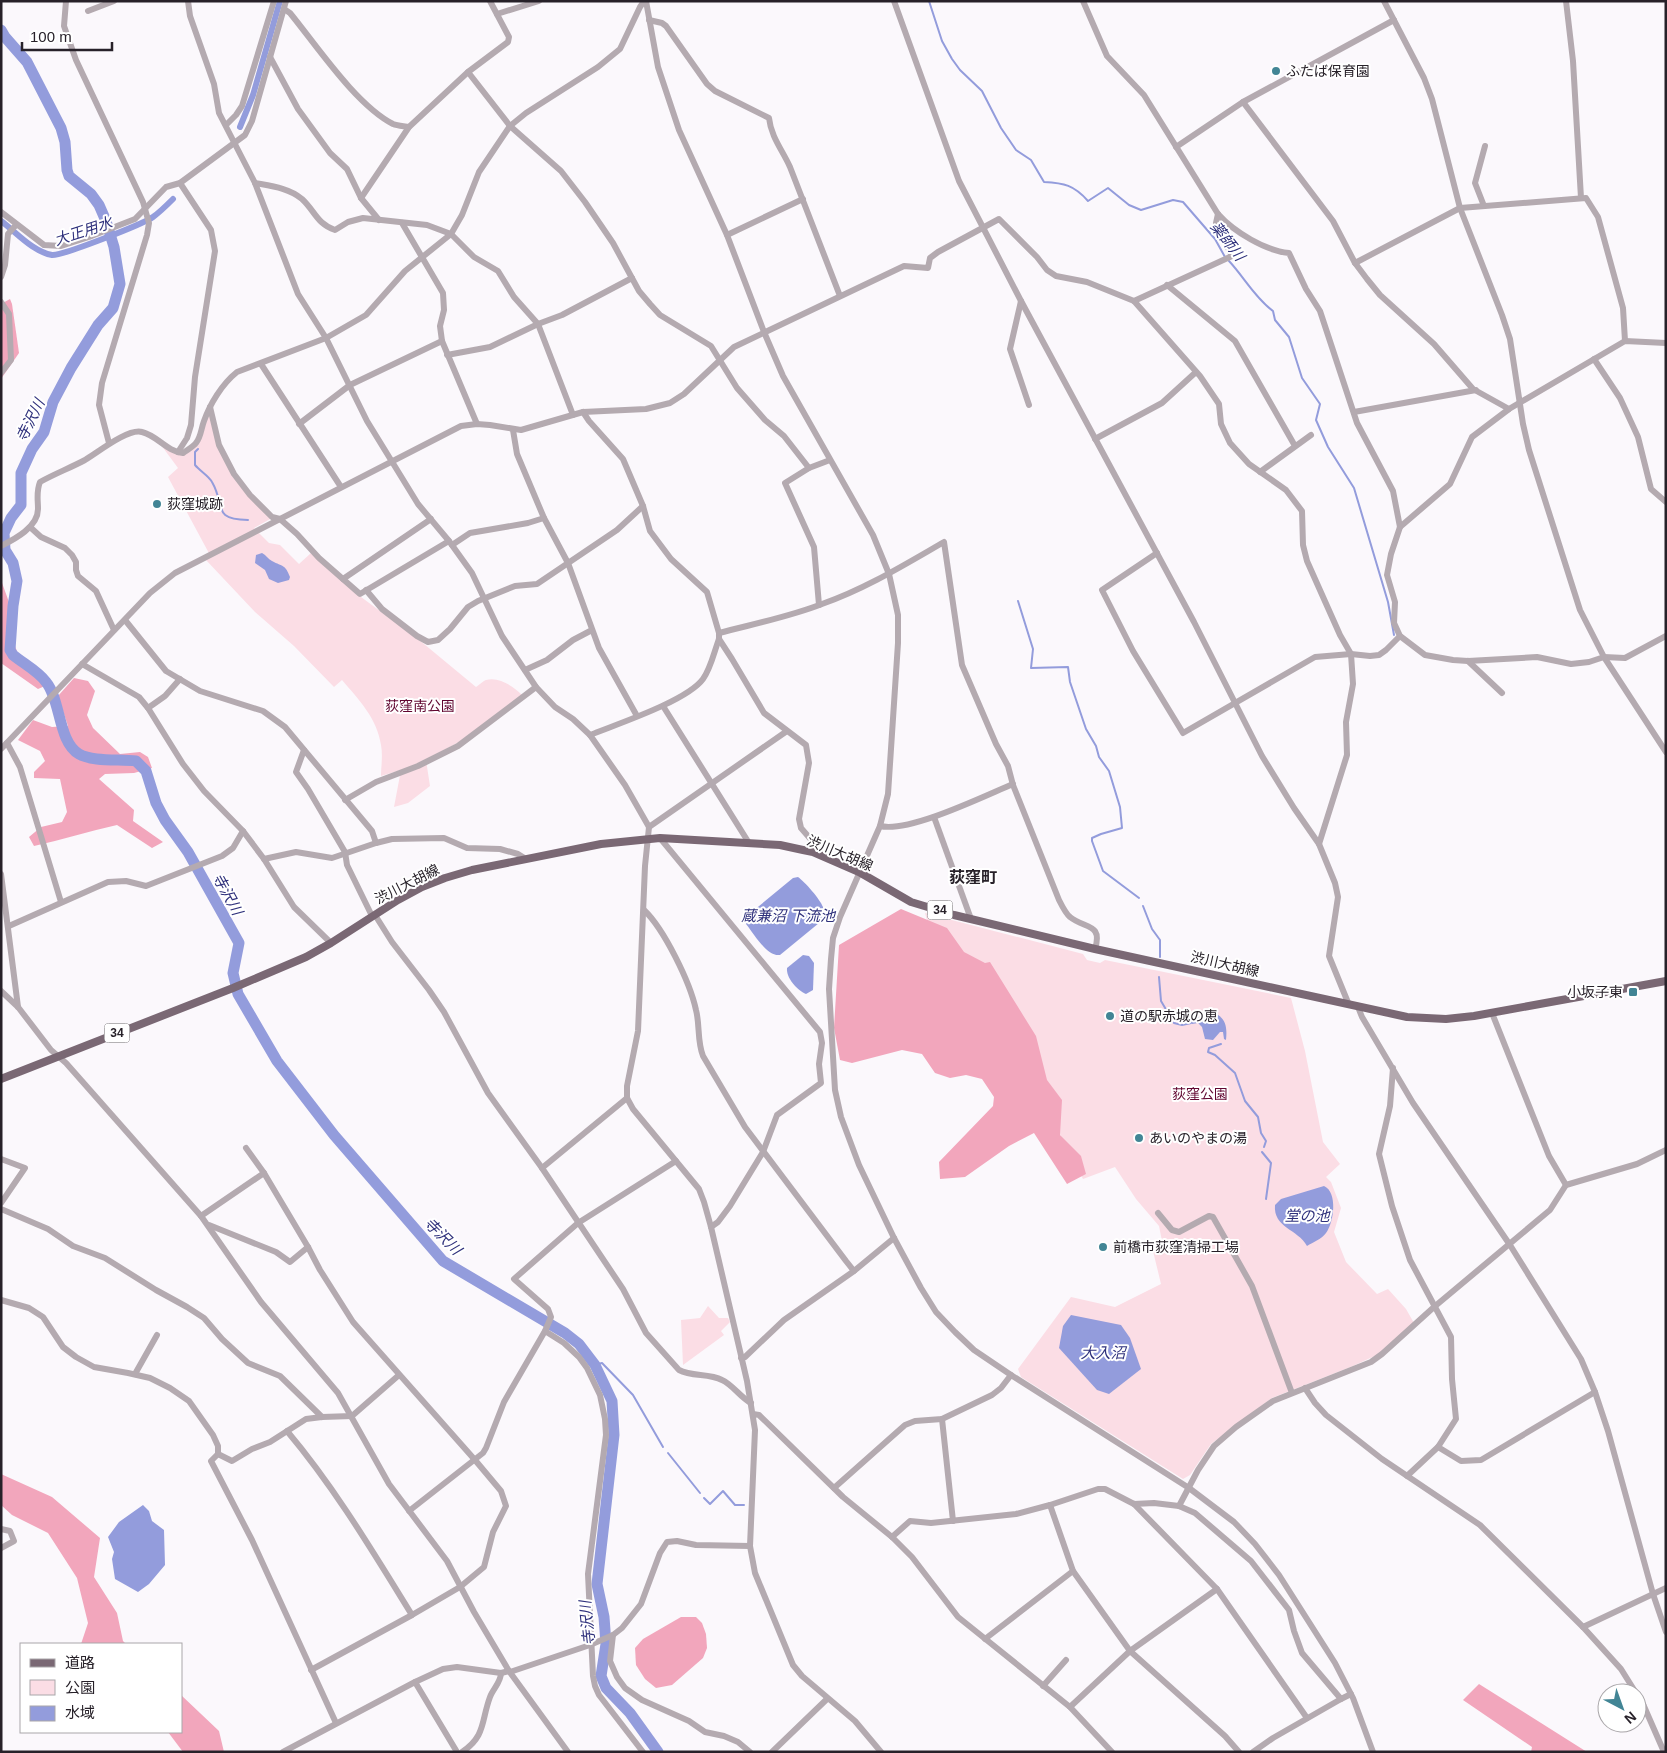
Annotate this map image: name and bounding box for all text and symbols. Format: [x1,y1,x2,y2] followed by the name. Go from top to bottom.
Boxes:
[22,20,112,52] scale bar
[30,28,72,45] text: 100 m
[1286,63,1370,79] place label: ふたば保育園
[1270,65,1282,77] marker: ふたば保育園
[52,213,116,248] water label: 大正用水
[1207,218,1250,266] water label: 薬師川
[12,394,48,444] water label: 寺沢川
[167,496,223,512] place label: 荻窪城跡
[151,498,163,510] marker: 荻窪城跡
[385,698,455,714] park label: 荻窪南公園
[805,832,875,874] street label: 渋川大胡線
[372,861,442,907] street label: 渋川大胡線
[949,869,997,886] district label: 荻窪町
[210,870,247,920] water label: 寺沢川
[928,900,952,920] road number: 34
[741,907,837,924] water label: 蔵兼沼 下流池
[1189,948,1261,980] street label: 渋川大胡線
[1567,984,1623,1000] place label: 小坂子東
[1627,986,1639,998] marker: 小坂子東
[1120,1008,1218,1024] place label: 道の駅赤城の恵
[1104,1010,1116,1022] marker: 道の駅赤城の恵
[104,1024,130,1042] road number: 34
[1172,1086,1228,1102] park label: 荻窪公園
[1149,1130,1247,1146] place label: あいのやまの湯
[1133,1132,1145,1144] marker: あいのやまの湯
[1284,1207,1331,1224] water label: 堂の池
[421,1214,466,1259] water label: 寺沢川
[1113,1239,1239,1255] place label: 前橋市荻窪清掃工場
[1097,1241,1109,1253] marker: 前橋市荻窪清掃工場
[1080,1344,1127,1361] water label: 大入沼
[576,1598,598,1646] water label: 寺沢川
[20,1643,182,1733] legend
[65,1654,95,1671] text: 道路
[65,1679,95,1696] text: 公園
[1597,1683,1647,1733] north arrow
[65,1704,95,1721] text: 水域
[1621,1708,1640,1727] text: N

